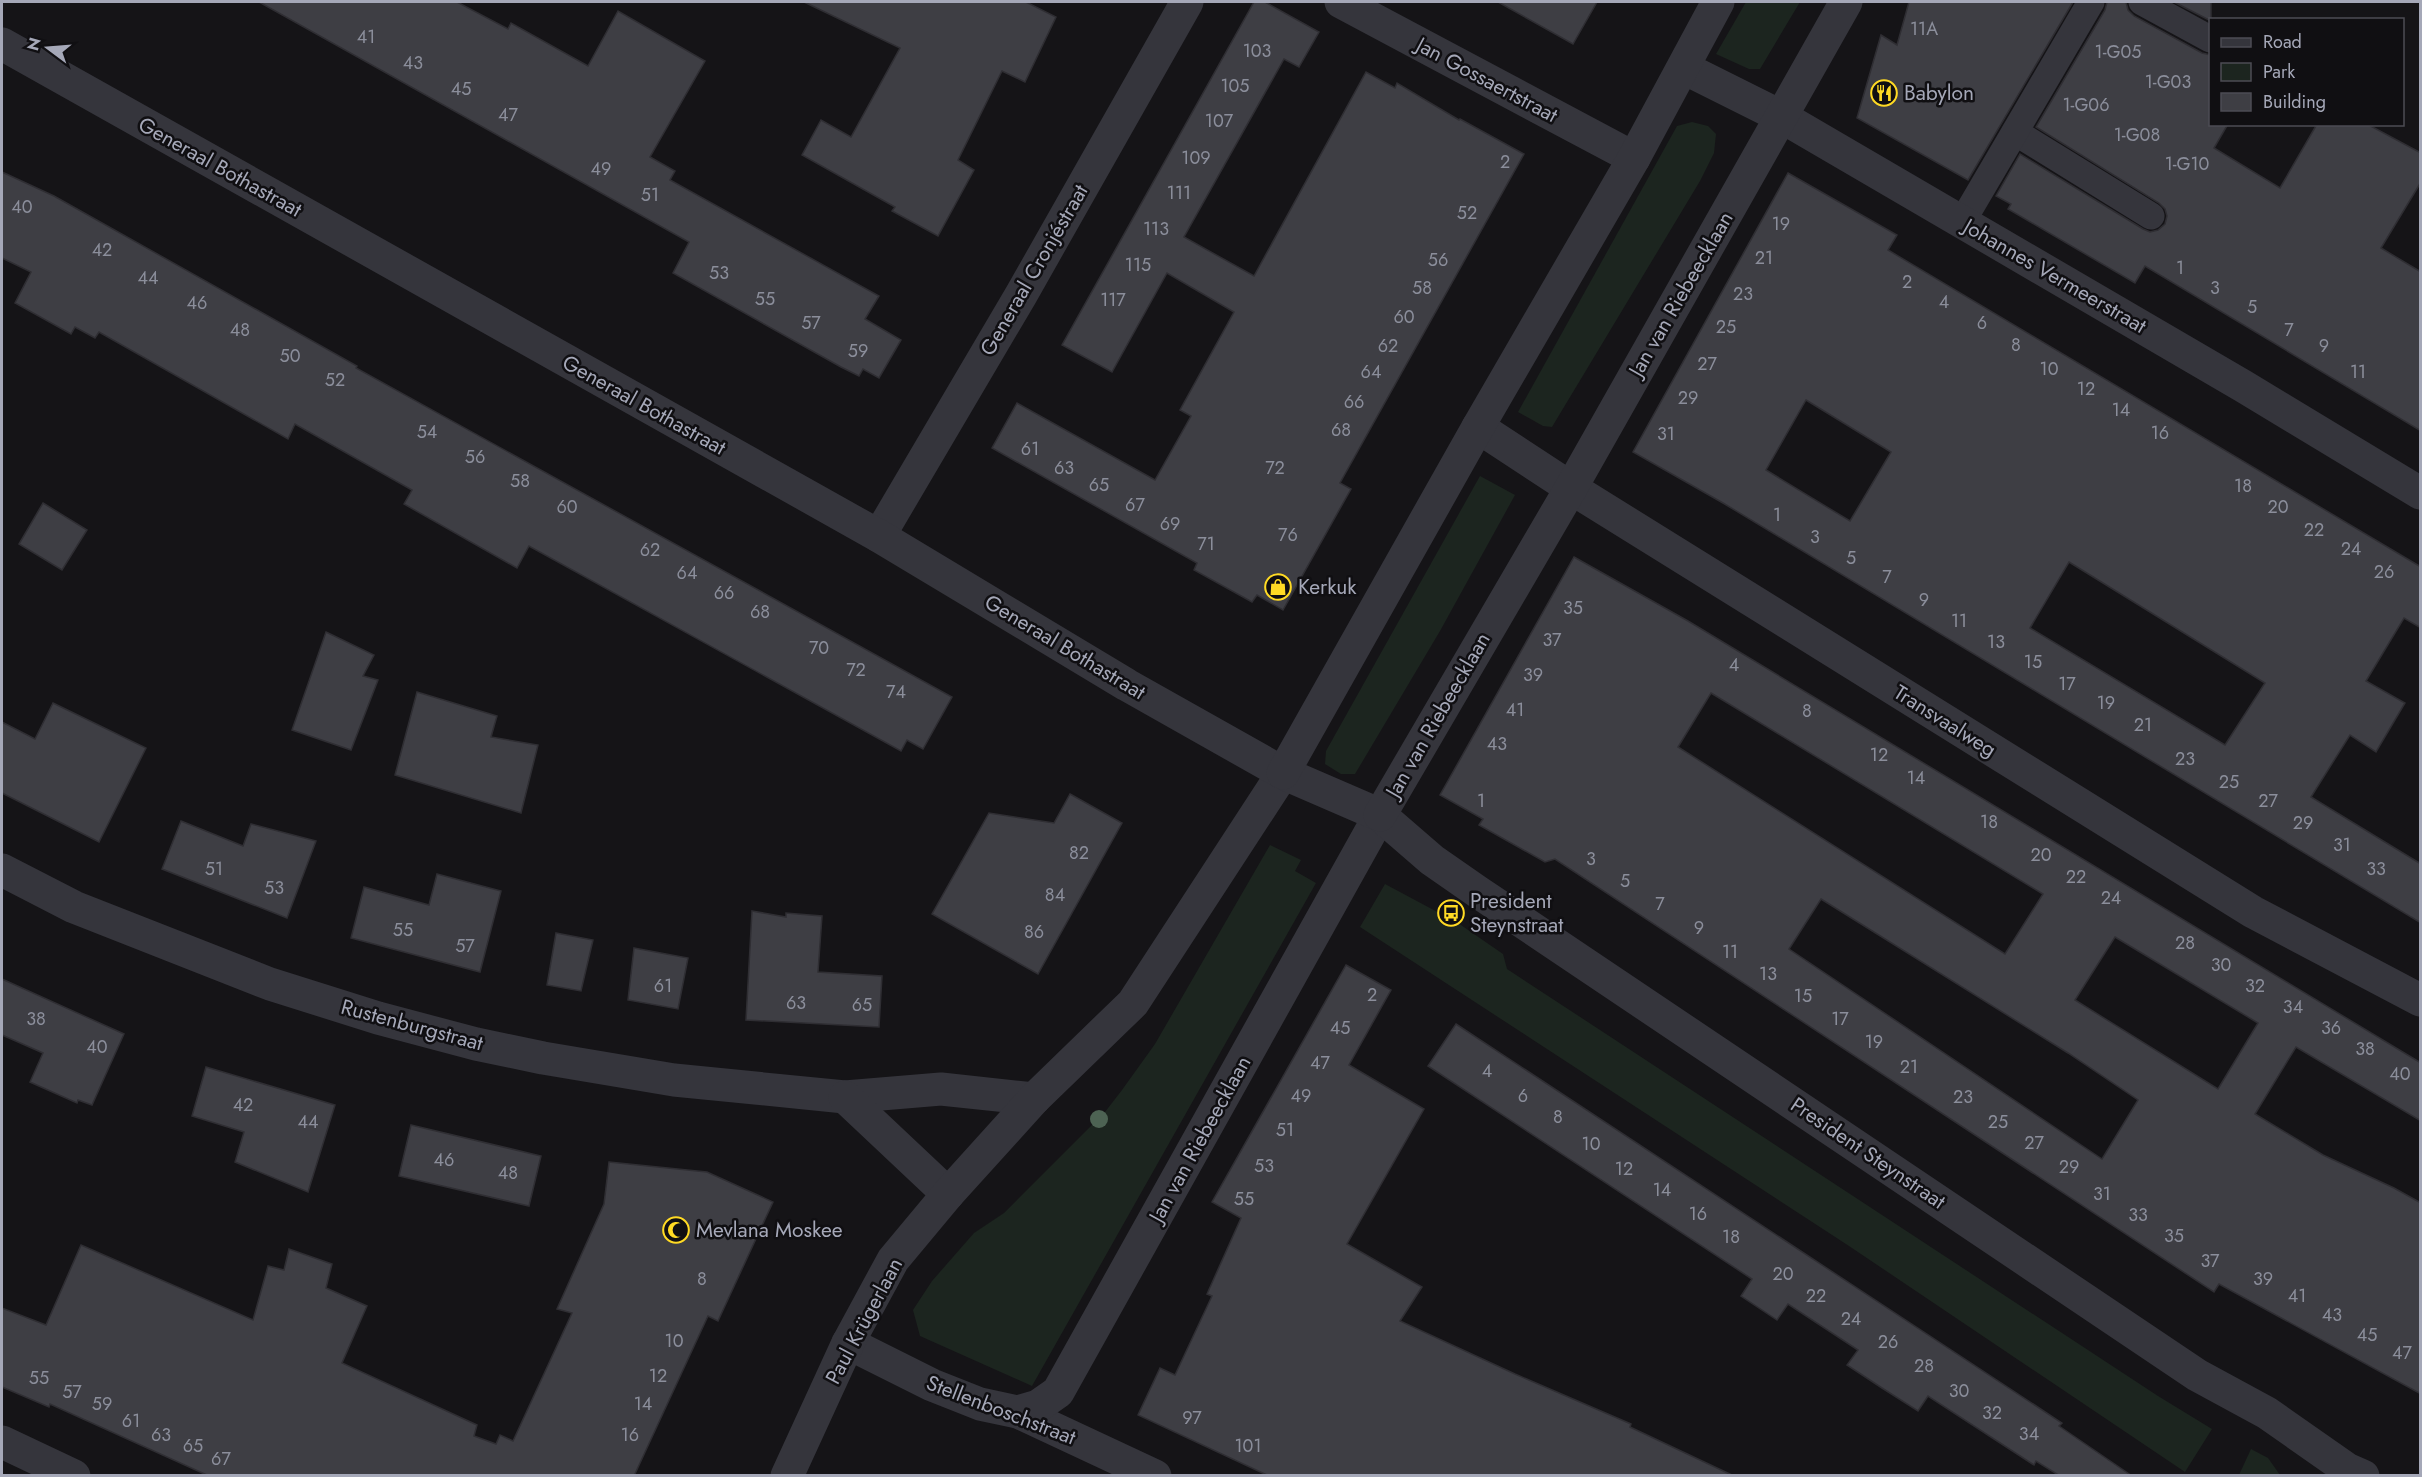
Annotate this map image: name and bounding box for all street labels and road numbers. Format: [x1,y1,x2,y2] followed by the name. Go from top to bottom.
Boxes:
[1408,29,1563,130] street label: Jan Gossaertstraat
[133,110,307,224] street label: Generaal Bothastraat
[973,179,1095,361] street label: Generaal Cronjéstraat
[1620,206,1741,385] street label: Jan van Riebeecklaan
[1955,210,2152,341] street label: Johannes Vermeerstraat
[557,348,731,462] street label: Generaal Bothastraat
[979,587,1151,707] street label: Generaal Bothastraat
[1377,627,1498,806] street label: Jan van Riebeecklaan
[1888,678,2002,764] street label: Transvaalweg
[338,992,486,1058] street label: Rustenburgstraat
[1140,1050,1258,1230] street label: Jan van Riebeecklaan
[1785,1090,1951,1216] street label: President Steynstraat
[818,1252,910,1390] street label: Paul Krügerlaan
[922,1368,1080,1452] street label: Stellenboschstraat

